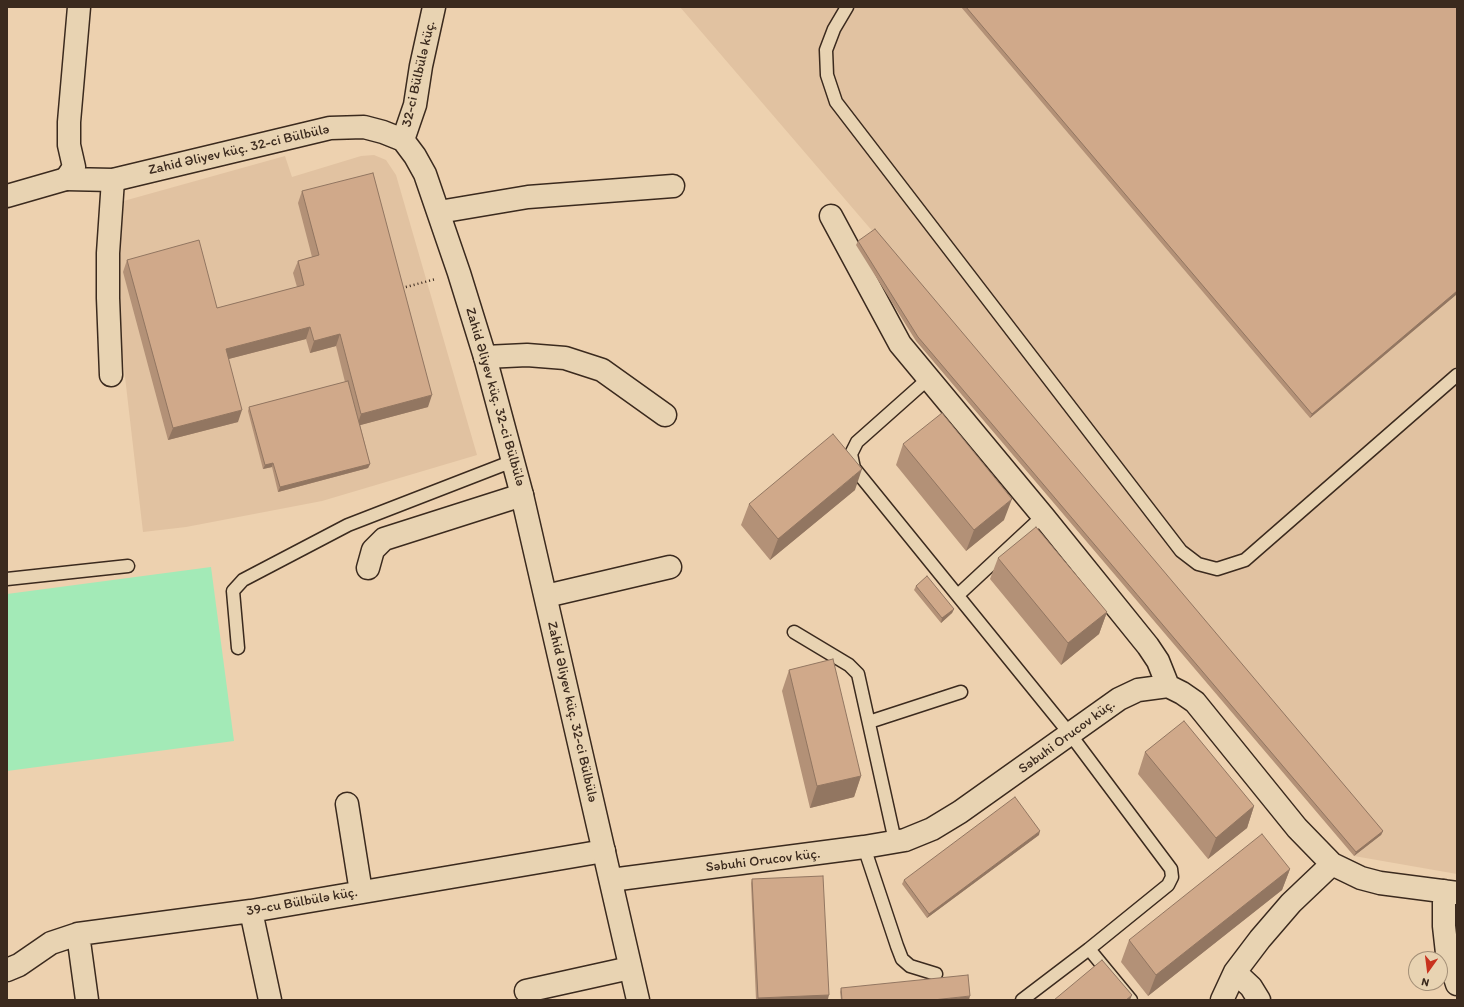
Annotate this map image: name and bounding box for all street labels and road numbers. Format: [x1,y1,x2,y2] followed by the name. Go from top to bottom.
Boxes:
[399,19,439,129] street label: 32-ci Bülbülə küç.
[147,121,331,179] street label: Zahid Əliyev küç. 32-ci Bülbülə
[461,306,529,488] street label: Zahid Əliyev küç. 32-ci Bülbülə
[543,620,601,804] street label: Zahid Əliyev küç. 32-ci Bülbülə
[1015,696,1119,778] street label: Səbuhi Orucov küç.
[705,846,821,876] street label: Səbuhi Orucov küç.
[245,884,359,920] street label: 39-cu Bülbülə küç.

